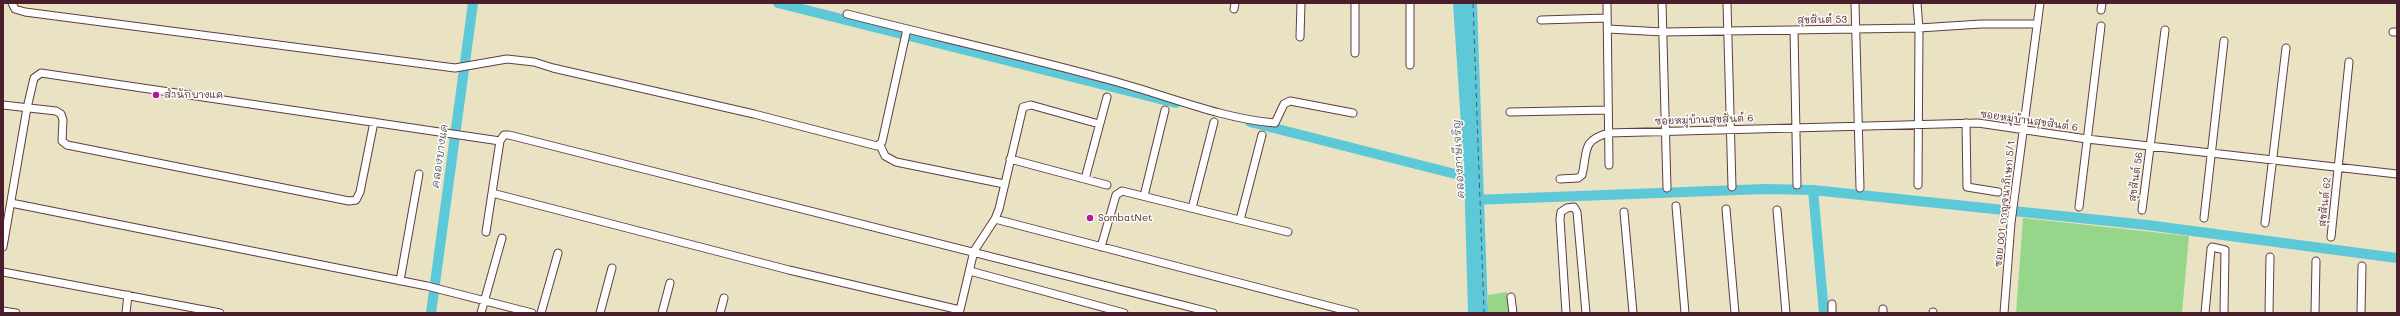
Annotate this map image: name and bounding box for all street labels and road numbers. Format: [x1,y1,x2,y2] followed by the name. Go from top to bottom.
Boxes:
[1797,14,1847,26] street label: สุขสันต์ 53
[1979,108,2079,134] street label: ซอยหมู่บ้านสุขสันต์ 6
[1654,112,1754,128] street label: ซอยหมู่บ้านสุขสันต์ 6
[1992,140,2018,268] street label: ซอย 001 กาญจนาภิเษก 5/1
[2127,151,2145,203] street label: สุขสันต์ 56
[2316,176,2334,228] street label: สุขสันต์ 62

